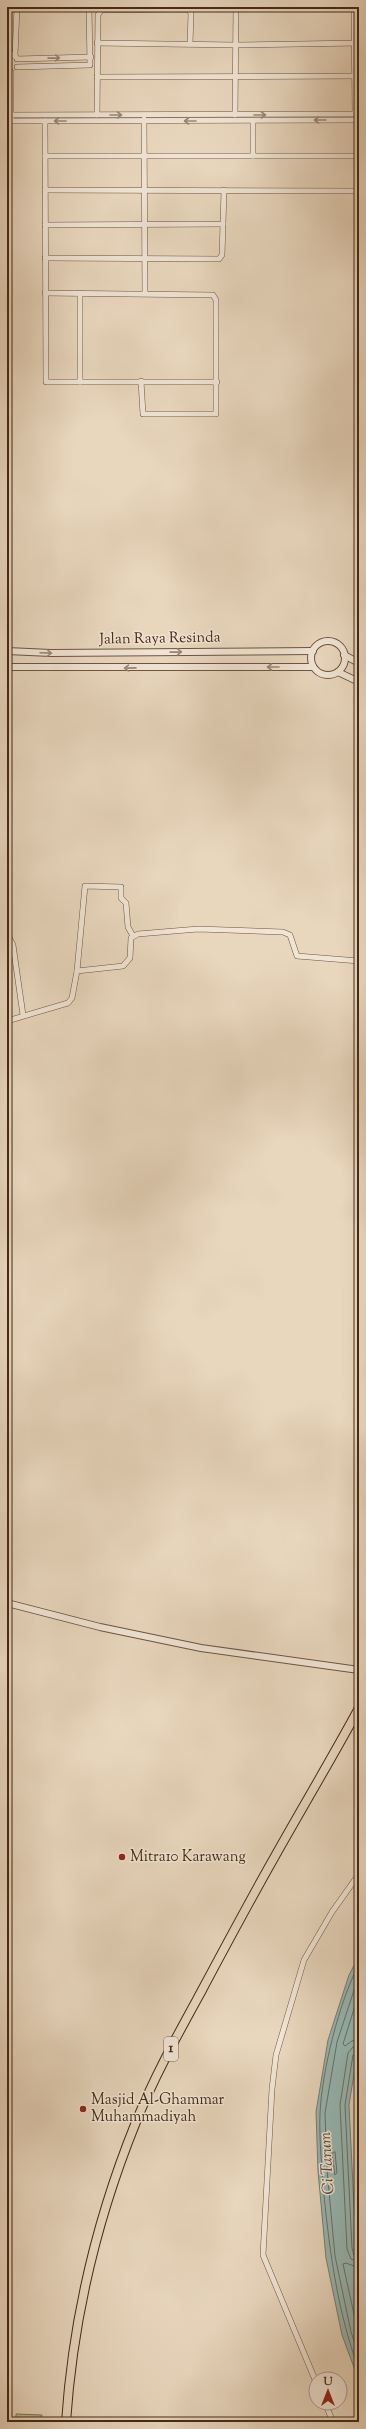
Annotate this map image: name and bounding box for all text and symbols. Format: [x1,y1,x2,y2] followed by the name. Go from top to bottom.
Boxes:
[47,54,60,62] one-way arrow
[109,111,122,119] one-way arrow
[253,111,266,119] one-way arrow
[314,116,327,124] one-way arrow
[54,117,67,125] one-way arrow
[184,117,197,125] one-way arrow
[98,627,221,651] street label: Jalan Raya Resinda
[169,648,182,656] one-way arrow
[39,649,52,657] one-way arrow
[267,663,280,671] one-way arrow
[124,664,137,672] one-way arrow
[130,1847,246,1868] place label: Mitra10 Karawang
[117,1852,127,1862] marker: Mitra10 Karawang
[164,2037,178,2061] road number: 1
[91,2090,224,2128] place label: Masjid Al-Ghammar Muhammadiyah
[78,2104,88,2114] marker: Masjid Al-Ghammar Muhammadiyah
[315,2131,341,2195] water label: Ci Tarum
[308,2371,348,2411] north arrow
[323,2374,333,2390] text: U

